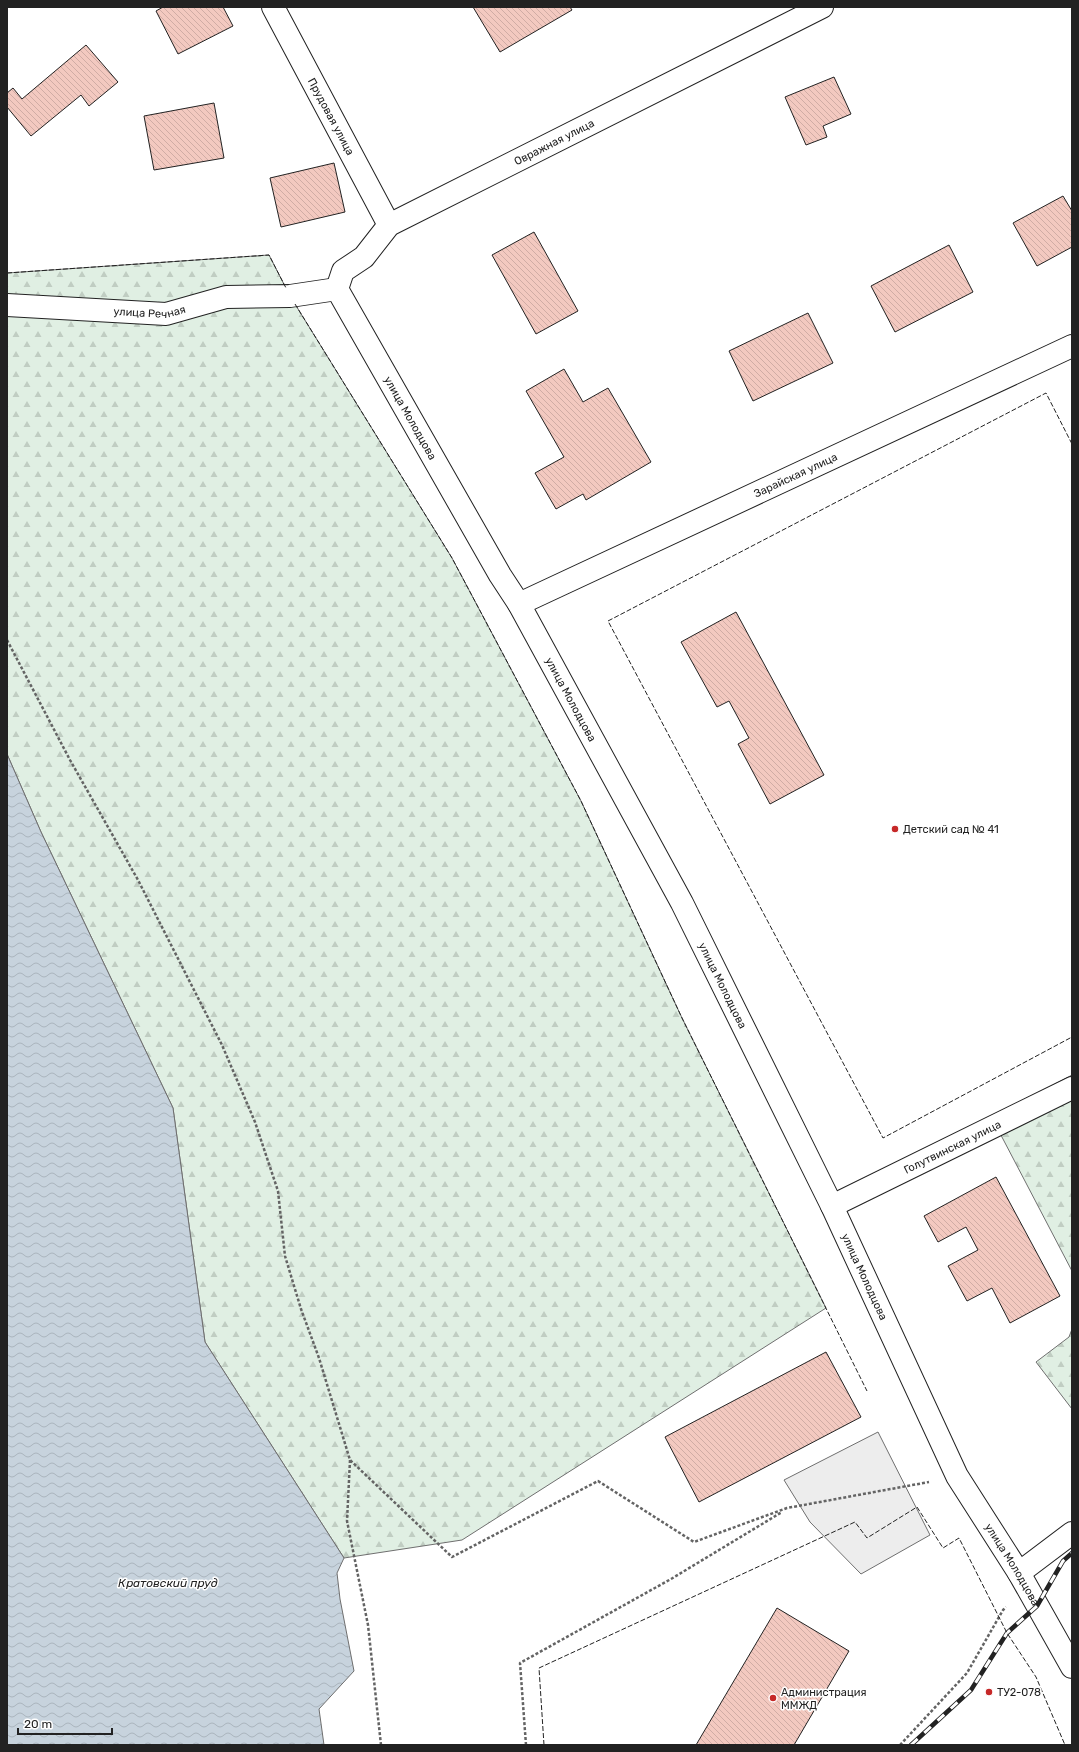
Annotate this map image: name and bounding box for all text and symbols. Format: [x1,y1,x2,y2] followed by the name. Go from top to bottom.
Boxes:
[305,76,357,158] street label: Прудовая улица
[512,117,596,168] street label: Овражная улица
[113,303,187,321] street label: улица Речная
[381,374,439,462] street label: улица Молодцова
[752,450,839,501] street label: Зарайская улица
[542,655,599,744] street label: улица Молодцова
[903,823,999,836] place label: Детский сад № 41
[890,824,900,834] marker: Детский сад № 41
[696,941,749,1031] street label: улица Молодцова
[902,1118,1003,1177] street label: Голутвинская улица
[839,1231,890,1322] street label: улица Молодцова
[982,1521,1042,1608] street label: улица Молодцова
[118,1576,218,1590] water label: Кратовский пруд
[781,1686,866,1712] place label: Администрация ММЖД
[997,1686,1041,1699] place label: ТУ2-078
[984,1687,994,1697] marker: ТУ2-078
[768,1693,778,1703] marker: Администрация ММЖД
[18,1710,112,1736] scale bar
[24,1717,52,1731] text: 20 m

